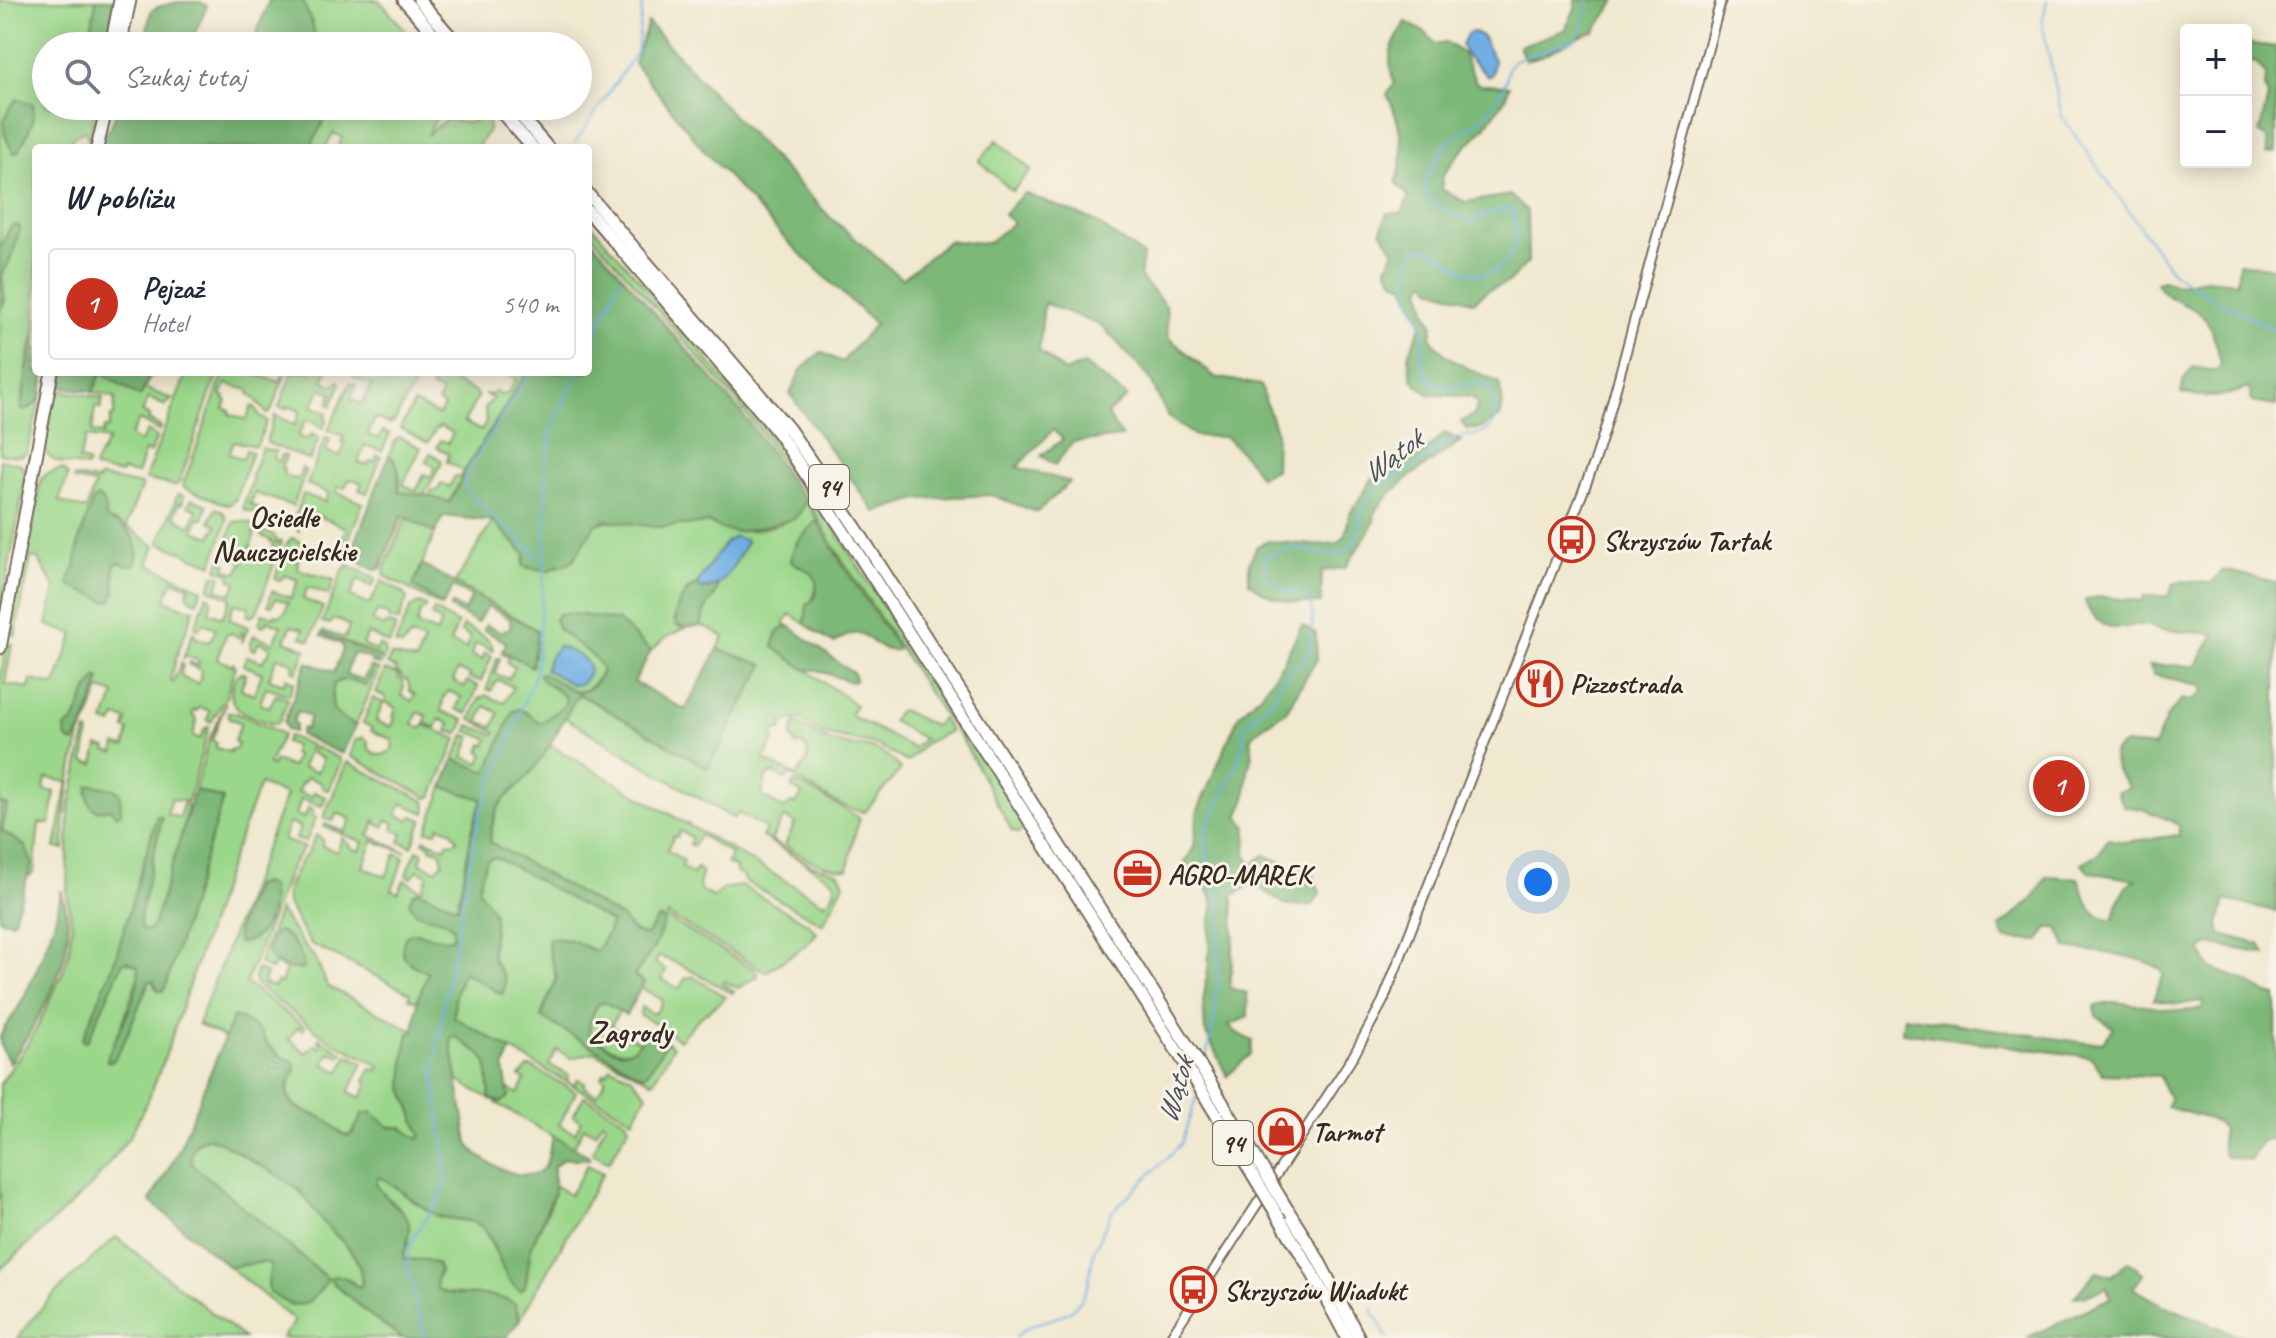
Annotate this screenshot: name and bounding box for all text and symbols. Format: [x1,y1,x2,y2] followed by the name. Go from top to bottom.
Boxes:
[2180,24,2252,168] map controls
[2180,24,2252,96] button: +
[32,32,592,120] search box
[60,54,104,98] icon: search
[124,57,246,95] text: Szukaj tutaj
[2180,96,2252,168] button: −
[64,175,173,218] text: W pobliżu
[142,269,203,307] text: Pejzaż
[86,288,98,321] text: 1
[502,288,558,321] text: 540 m
[142,307,187,340] text: Hotel
[1354,418,1434,491] water label: Wątok
[809,465,849,509] road number: 94
[212,498,358,570] district label: Osiedle Nauczycielskie
[1548,516,1596,564] bus stop icon: Skrzyszów Tartak
[1603,523,1772,558] place label: Skrzyszów Tartak
[1515,659,1563,707] restaurant icon: Pizzostrada
[1570,666,1684,701] place label: Pizzostrada
[2033,756,2085,816] pin: 1
[1113,850,1161,898] office icon: AGRO-MAREK
[1168,857,1315,892] place label: AGRO-MAREK
[1518,862,1558,902] your location
[588,1013,674,1051] district label: Zagrody
[1148,1048,1204,1127] water label: Wątok
[1257,1107,1305,1155] shop icon: Tarmot
[1312,1114,1386,1149] place label: Tarmot
[1213,1121,1253,1165] road number: 94
[1169,1266,1217,1314] bus stop icon: Skrzyszów Wiadukt
[1224,1273,1409,1308] place label: Skrzyszów Wiadukt

